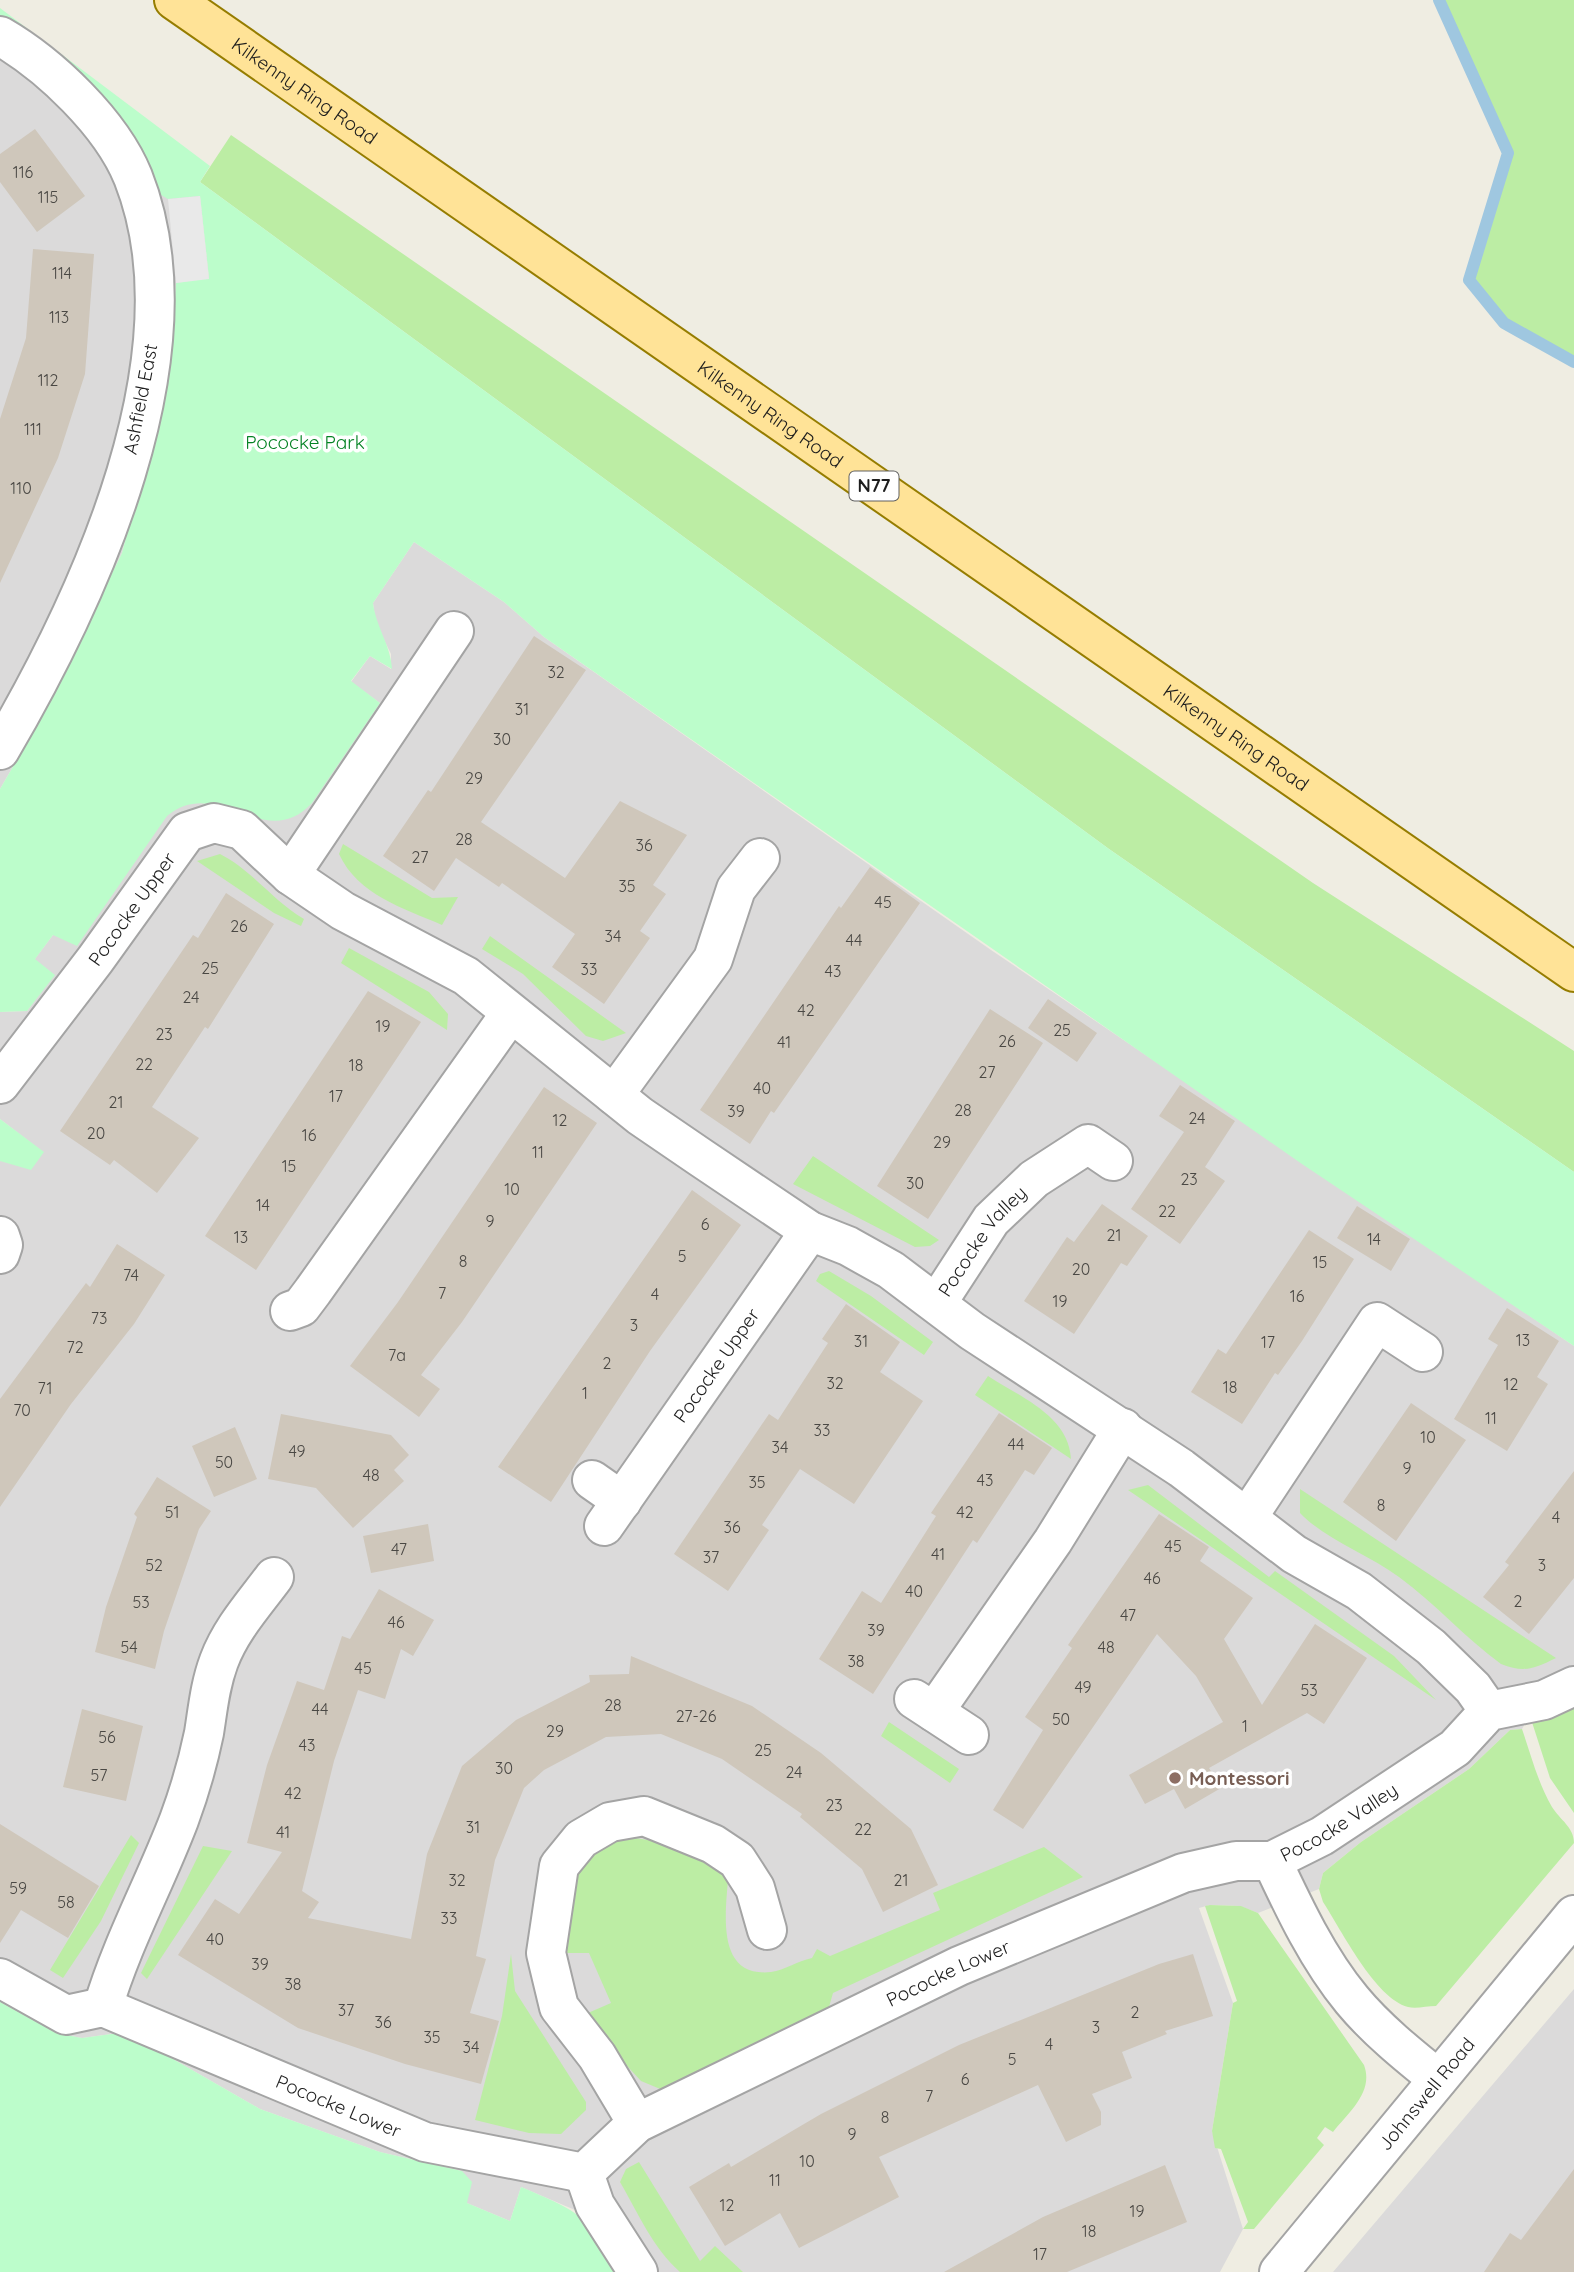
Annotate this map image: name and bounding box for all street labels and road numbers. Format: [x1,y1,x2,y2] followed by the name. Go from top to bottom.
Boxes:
[227,32,382,149] street label: Kilkenny Ring Road
[118,342,162,456] street label: Ashfield East
[693,355,848,473] street label: Kilkenny Ring Road
[850,472,898,500] road number: N77
[1159,679,1313,796] street label: Kilkenny Ring Road
[83,847,181,970] street label: Pococke Upper
[933,1180,1032,1301] street label: Pococke Valley
[668,1303,765,1427] street label: Pococke Upper
[1276,1777,1402,1867] street label: Pococke Valley
[882,1934,1014,2012] street label: Pococke Lower
[1373,2033,1480,2155] street label: Johnswell Road
[272,2069,405,2143] street label: Pococke Lower

